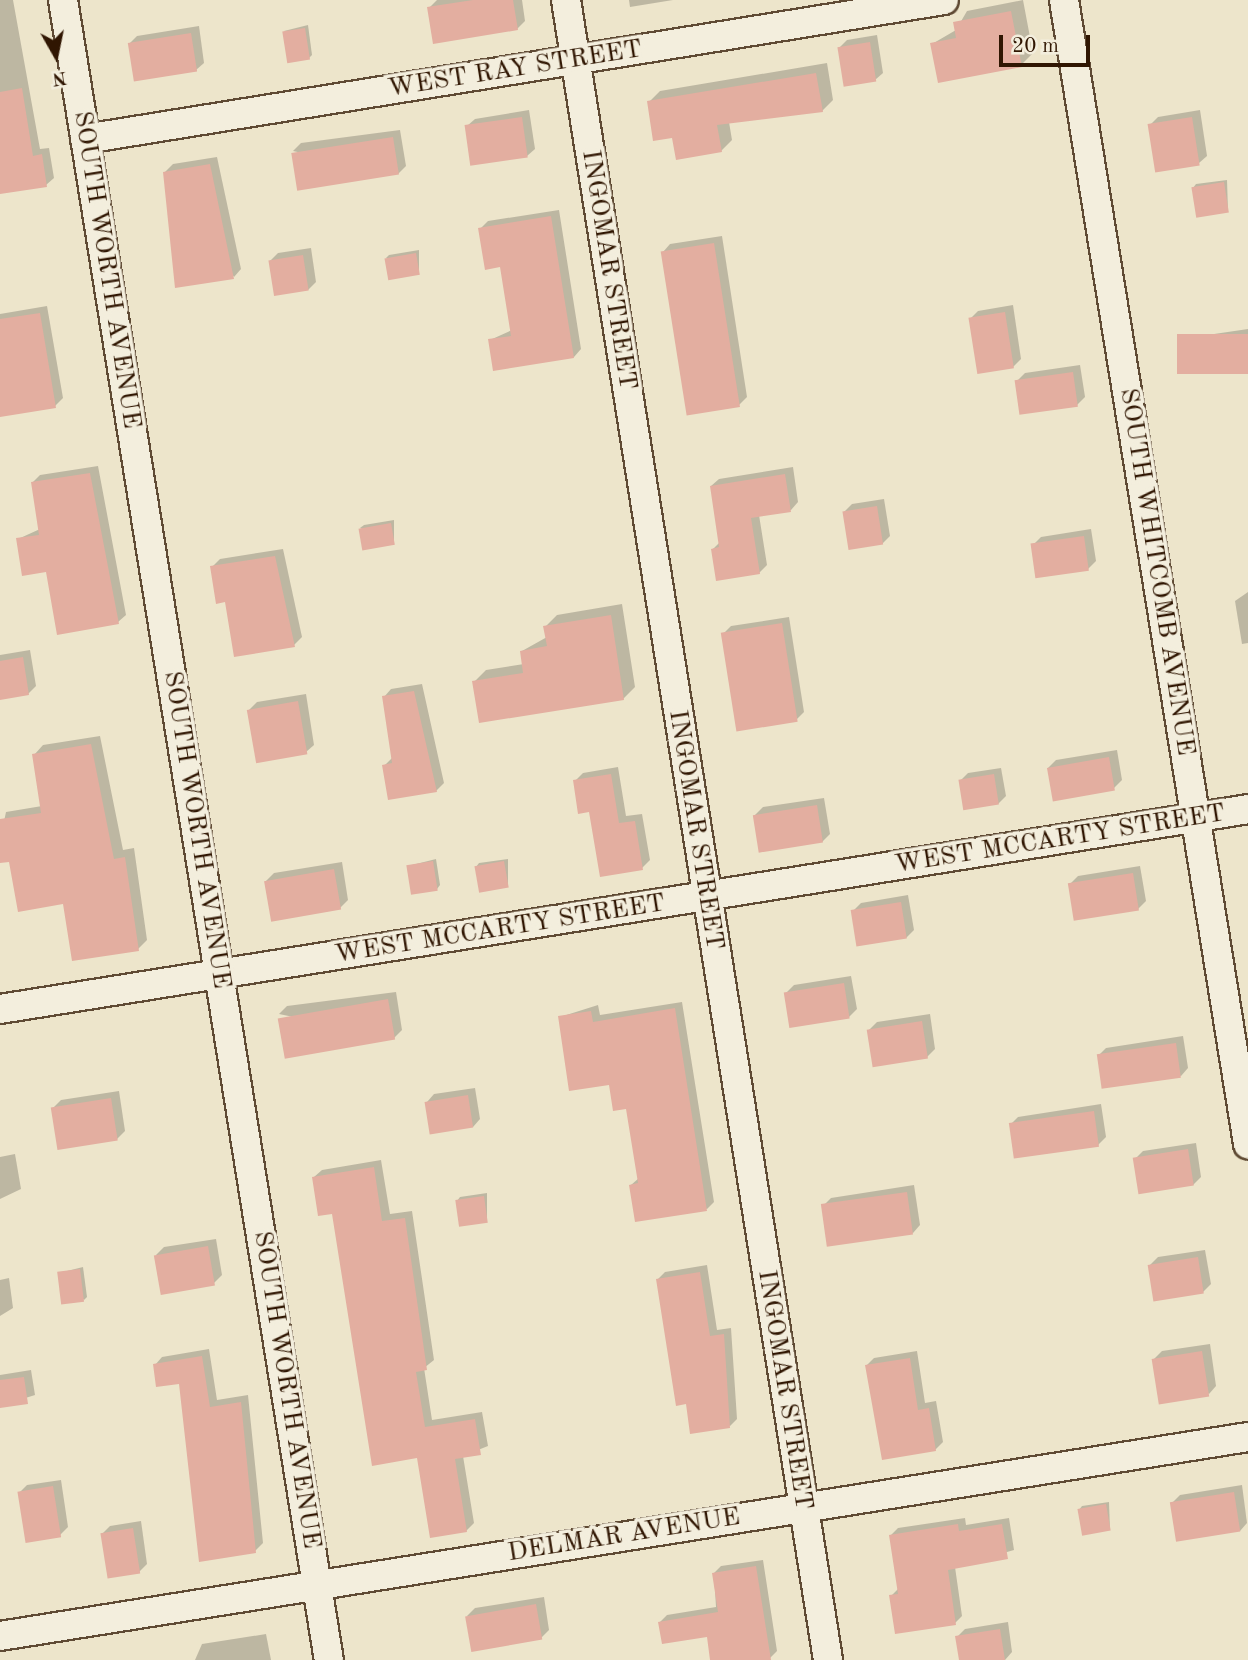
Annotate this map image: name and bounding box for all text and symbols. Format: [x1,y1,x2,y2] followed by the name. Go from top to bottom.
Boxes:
[21,21,91,91] north arrow
[1003,21,1094,65] scale bar
[386,34,644,106] street label: WEST RAY STREET
[1012,36,1059,57] text: 20 m
[51,67,68,88] text: N
[65,109,147,431] street label: SOUTH WORTH AVENUE
[574,148,642,392] street label: INGOMAR STREET
[1112,386,1200,758] street label: SOUTH WHITCOMB AVENUE
[155,669,237,991] street label: SOUTH WORTH AVENUE
[661,708,729,952] street label: INGOMAR STREET
[893,798,1227,882] street label: WEST MCCARTY STREET
[333,888,667,972] street label: WEST MCCARTY STREET
[245,1229,327,1551] street label: SOUTH WORTH AVENUE
[750,1268,818,1512] street label: INGOMAR STREET
[505,1502,743,1570] street label: DELMAR AVENUE

